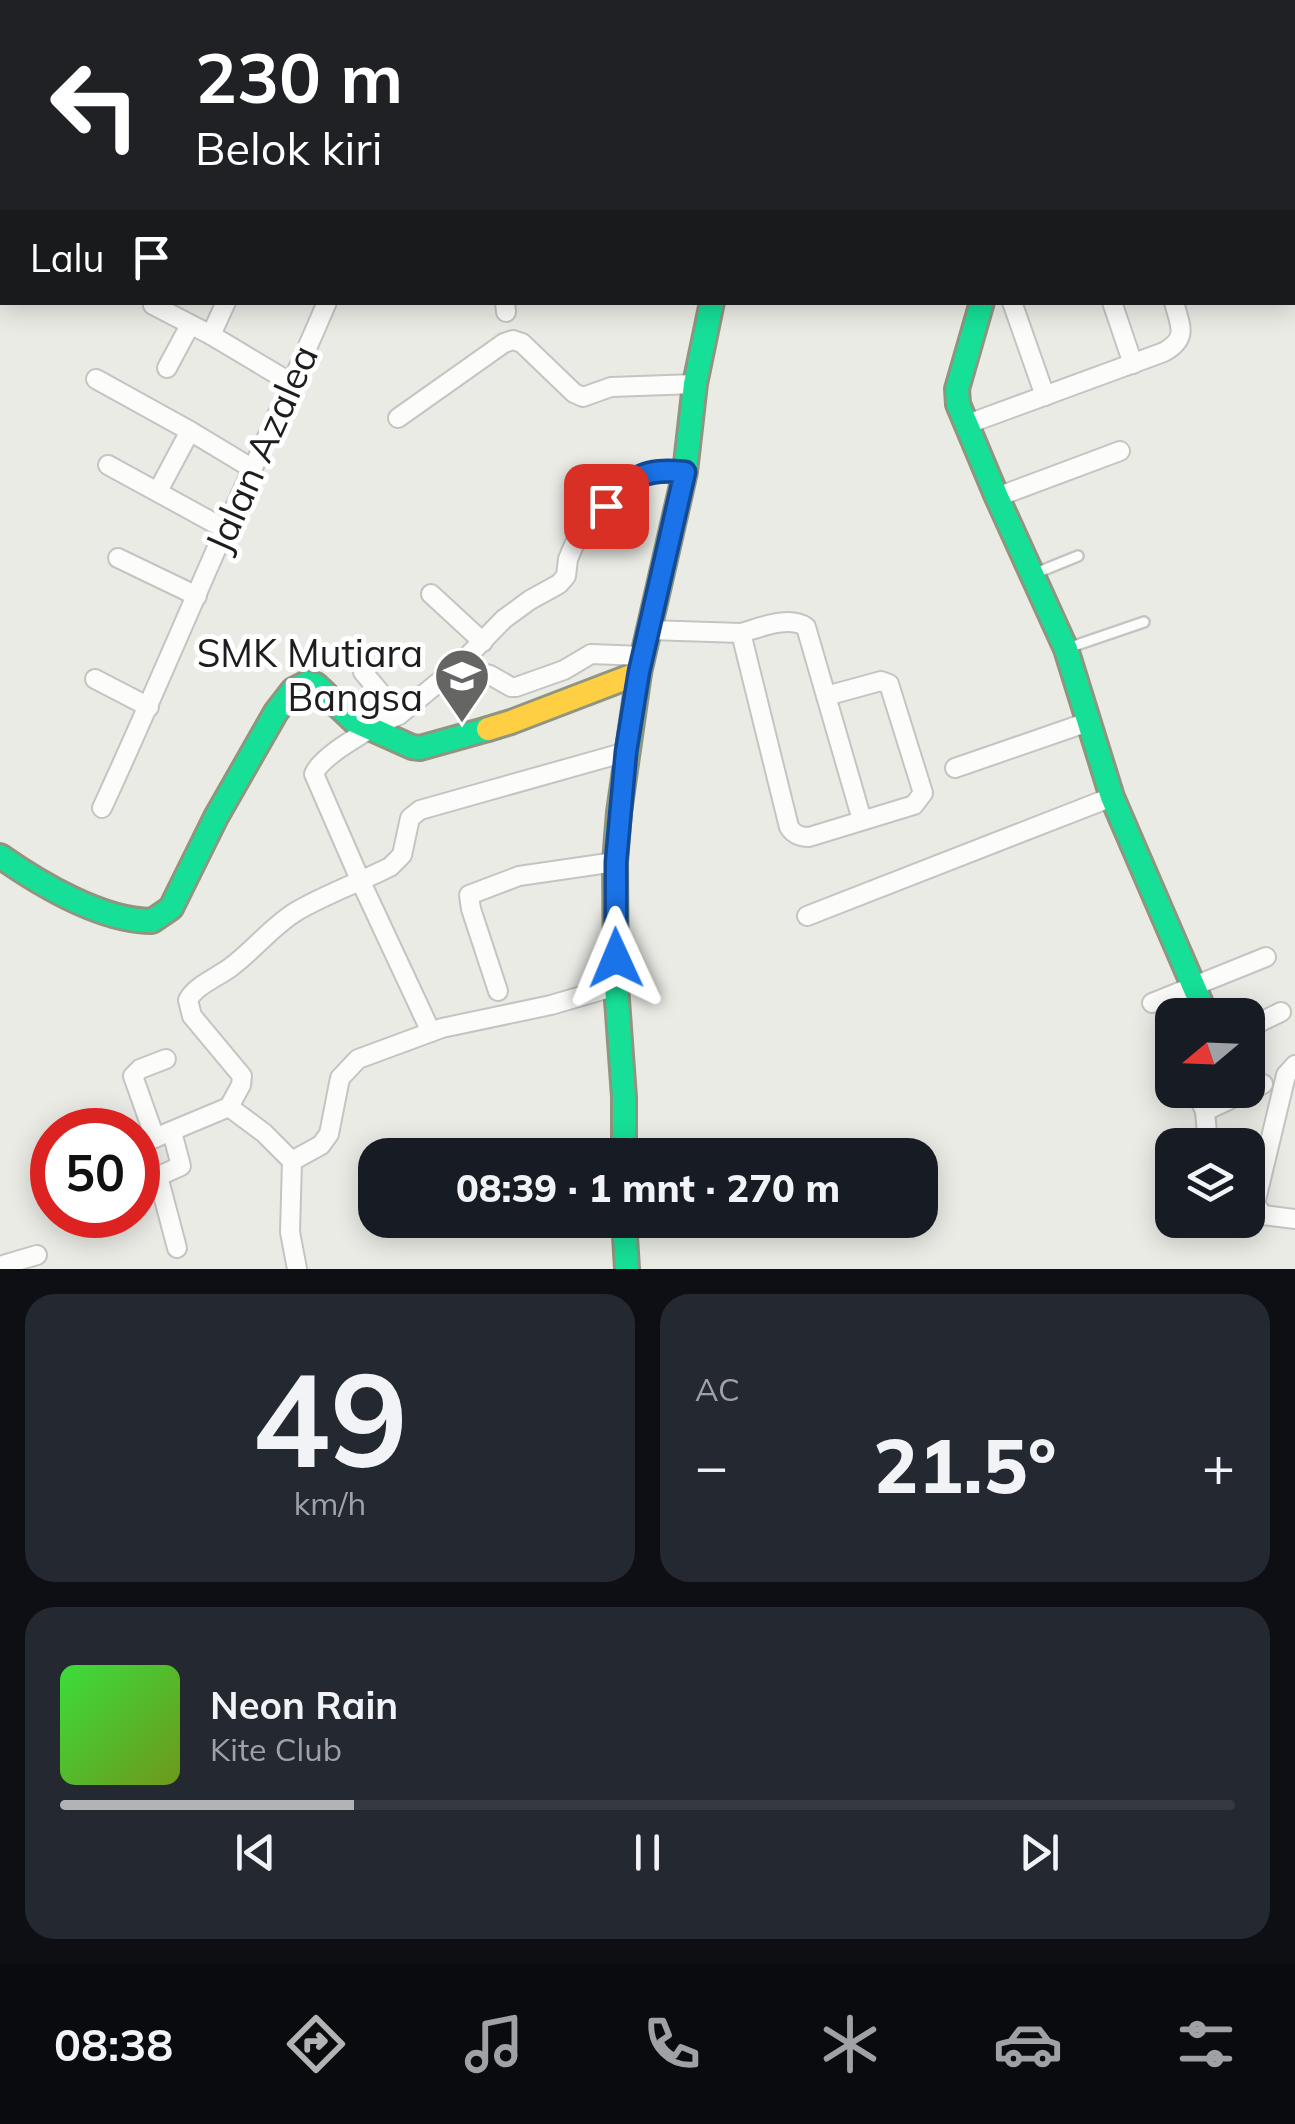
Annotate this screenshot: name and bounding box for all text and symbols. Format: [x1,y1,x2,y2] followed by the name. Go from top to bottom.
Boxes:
[195,33,403,121] text: 230 m
[30,40,160,170] icon: left
[195,120,382,176] text: Belok kiri
[124,230,179,285] icon: arrive
[30,234,104,282] text: Lalu
[194,337,328,560] street label: Jalan Azalea
[564,464,649,549] pin
[579,479,634,534] icon: arrive
[197,629,423,721] place label: SMK Mutiara Bangsa
[432,646,492,725] school or university icon: SMK Mutiara Bangsa
[564,906,668,1010] position arrow
[1155,998,1265,1108] north arrow
[1155,998,1265,1238] map controls
[30,1108,160,1238] speed limit sign: 50
[1155,1128,1265,1238] button: layers
[456,1164,840,1212] text: 08:39 · 1 mnt · 270 m
[252,1336,408,1500] text: 49
[695,1369,740,1409] text: AC
[873,1418,1057,1512] text: 21.5°
[695,1431,728,1500] text: −
[1202,1431,1235,1500] text: +
[294,1483,366,1523] text: km/h
[210,1681,398,1729] text: Neon Rain
[210,1729,342,1769] text: Kite Club
[228,1825,283,1880] icon: previous
[620,1825,675,1880] icon: pause
[1012,1825,1067,1880] icon: next
[281,2009,351,2079] icon: directions
[459,2009,529,2079] icon: music
[637,2009,707,2079] icon: phone
[815,2009,885,2079] icon: climate
[993,2009,1063,2079] icon: car
[1171,2009,1241,2079] icon: filters
[54,2016,173,2072] text: 08:38

